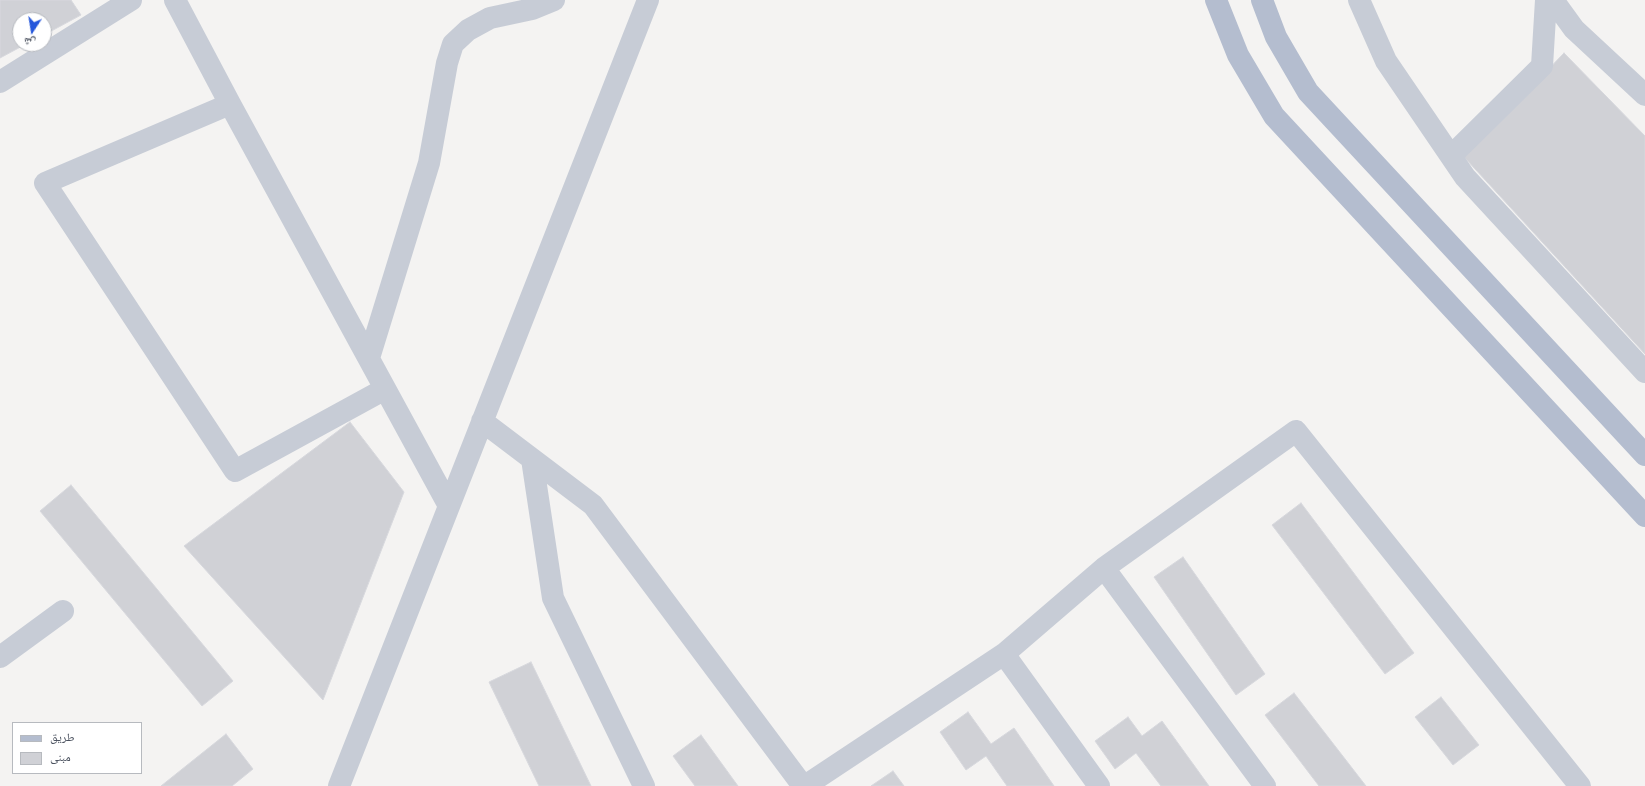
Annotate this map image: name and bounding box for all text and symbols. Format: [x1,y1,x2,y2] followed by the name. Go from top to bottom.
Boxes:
[12,12,52,52] north arrow
[23,35,37,51] text: ش
[12,722,142,774] legend
[50,729,75,745] text: طريق
[50,749,71,765] text: مبنى

